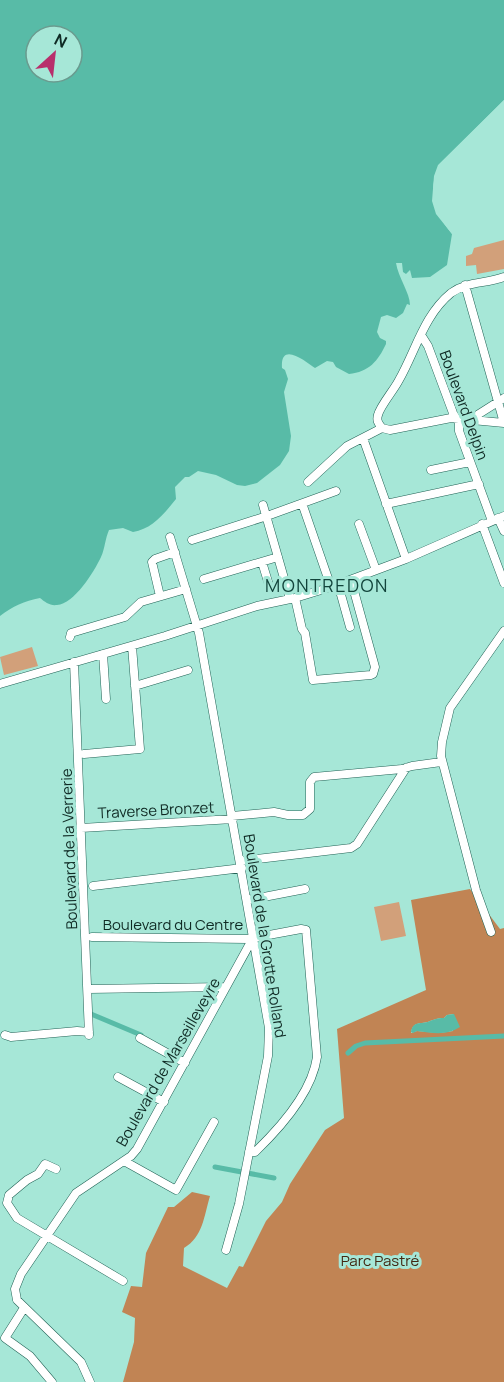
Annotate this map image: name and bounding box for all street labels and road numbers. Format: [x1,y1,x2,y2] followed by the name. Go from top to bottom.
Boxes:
[434,347,494,463] street label: Boulevard Delpin
[56,768,82,930] street label: Boulevard de la Verrerie
[97,796,215,824] street label: Traverse Bronzet
[239,833,291,1039] street label: Boulevard de la Grotte Rolland
[103,914,244,935] street label: Boulevard du Centre
[111,974,225,1150] street label: Boulevard de Marseilleveyre

